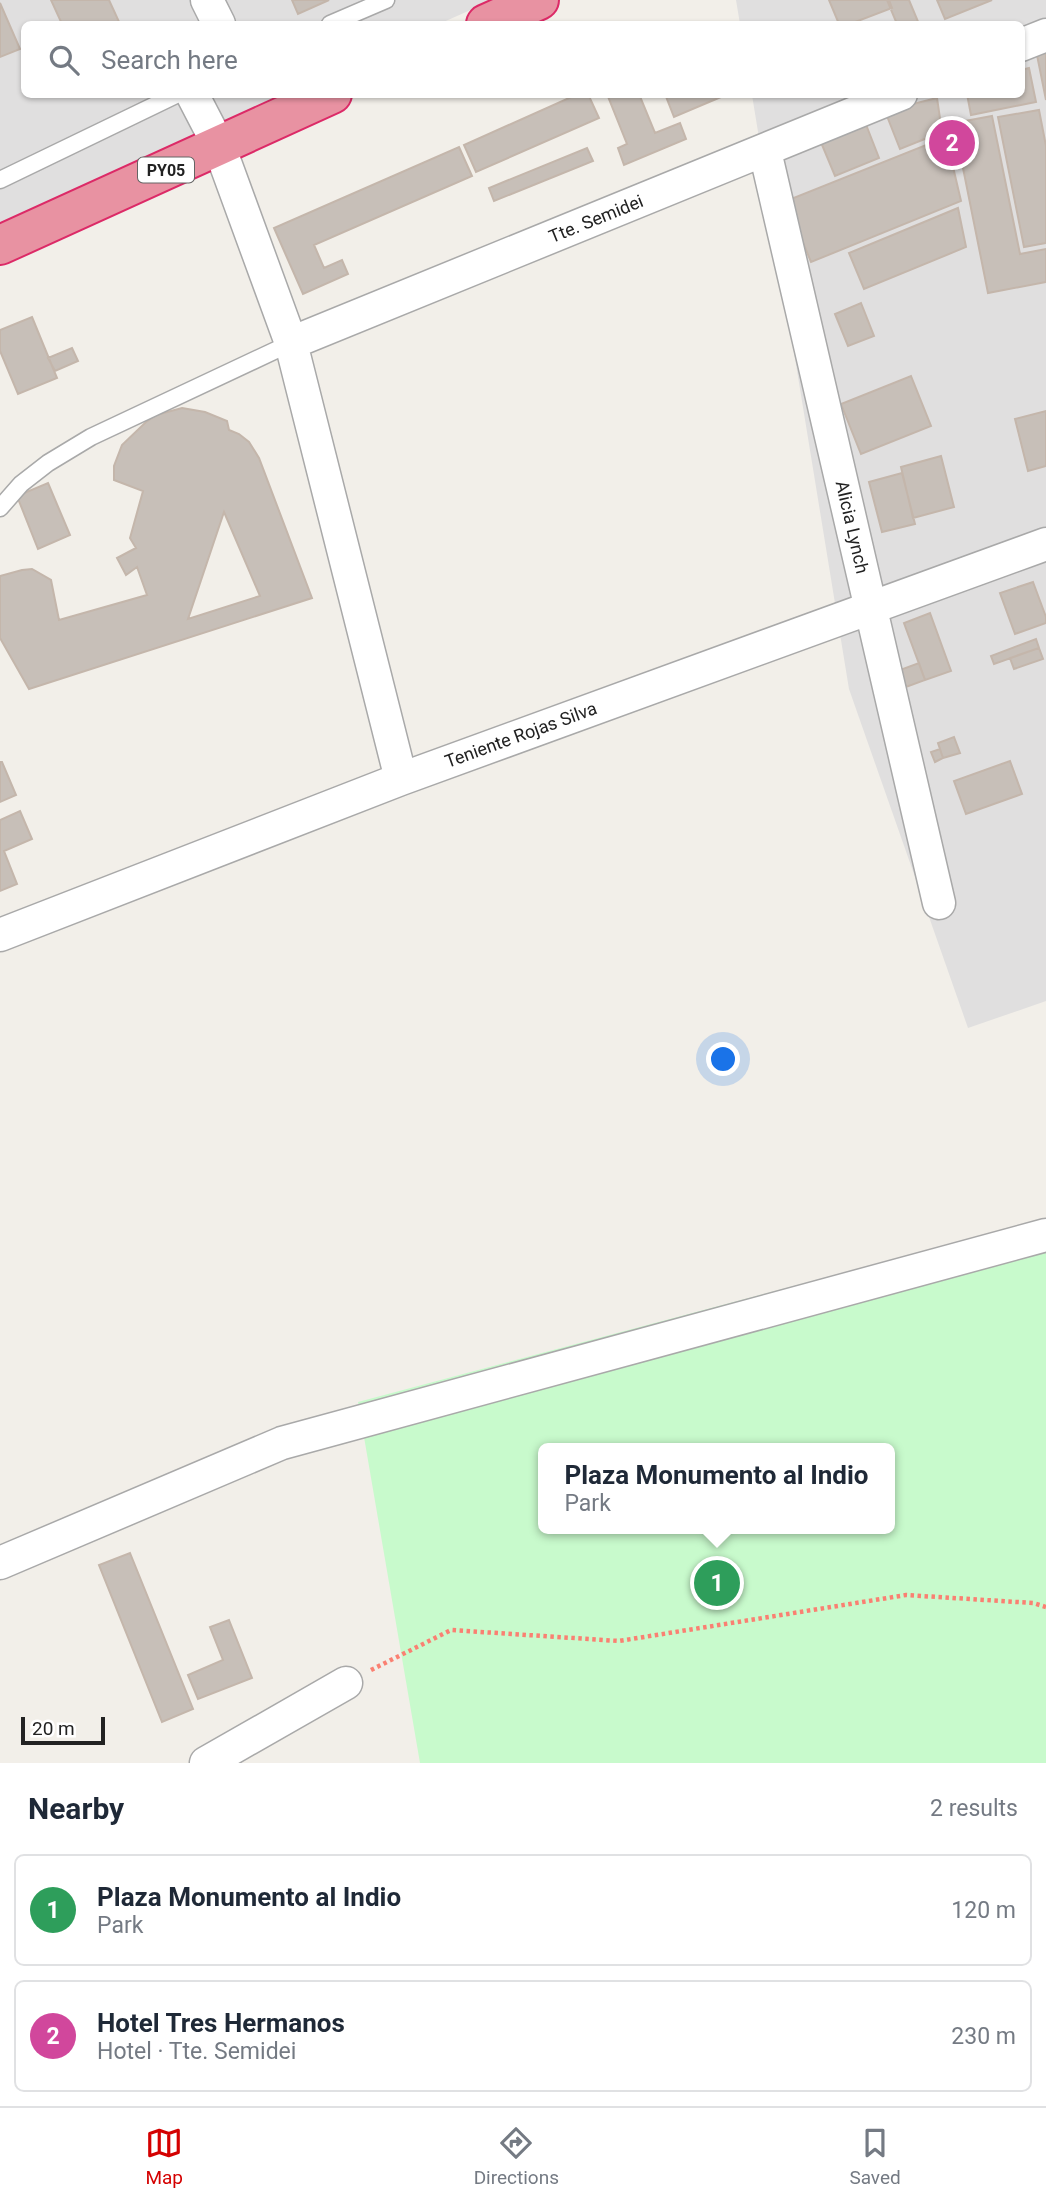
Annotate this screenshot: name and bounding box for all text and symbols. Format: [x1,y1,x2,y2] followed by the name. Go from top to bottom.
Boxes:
[21,21,1025,98] search box
[45,41,83,79] icon: search
[101,45,238,75] text: Search here
[929,117,975,169] pin: 2
[138,158,194,182] road number: PY05
[546,190,646,247] street label: Tte. Semidei
[832,478,873,575] street label: Alicia Lynch
[442,697,600,772] street label: Teniente Rojas Silva
[706,1042,740,1076] your location
[538,1443,895,1534] popup
[564,1460,869,1490] text: Plaza Monumento al Indio
[564,1490,611,1517] text: Park
[694,1557,740,1609] pin: 1
[21,1714,105,1746] scale bar
[32,1717,75,1740] text: 20 m
[28,1791,124,1826] text: Nearby
[930,1795,1018,1822] text: 2 results
[97,1882,401,1912] text: Plaza Monumento al Indio
[46,1897,60,1924] text: 1
[951,1897,1016,1924] text: 120 m
[97,1912,143,1939] text: Park
[97,2008,345,2038] text: Hotel Tres Hermanos
[46,2023,60,2050] text: 2
[951,2023,1016,2050] text: 230 m
[97,2038,296,2065] text: Hotel · Tte. Semidei
[145,2124,183,2189] tab: Map
[474,2124,559,2189] tab: Directions
[849,2124,901,2189] tab: Saved

